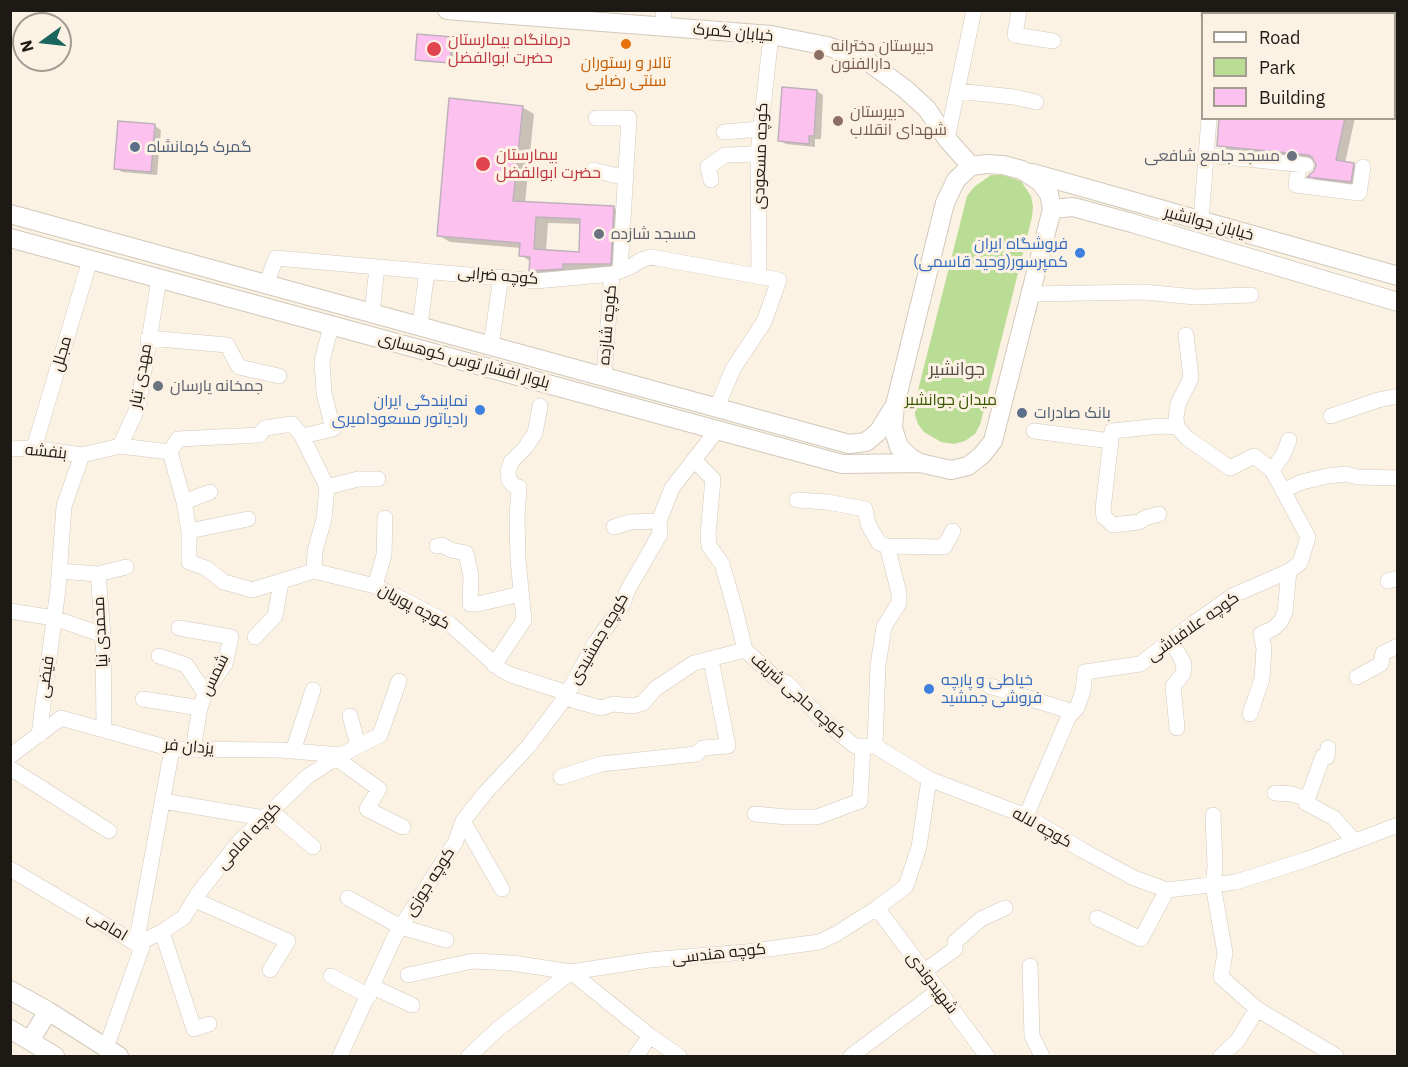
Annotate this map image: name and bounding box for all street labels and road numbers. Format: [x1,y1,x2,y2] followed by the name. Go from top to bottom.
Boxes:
[692,20,774,46] street label: خیابان گمرک
[750,102,772,210] street label: کوچه مسعودی
[1162,203,1256,245] street label: خیابان جوانشیر
[457,263,539,289] street label: کوچه ضرابی
[595,284,621,366] street label: کوچه شازده
[376,329,552,393] street label: بلوار افشار توس کوهساری
[48,334,76,374] street label: مجلل
[126,342,156,410] street label: مهدی تبار
[24,440,68,464] street label: بنفشه
[375,580,453,634] street label: کوچه پوریان
[1143,588,1243,666] street label: کوچه علافباشی
[565,590,633,688] street label: کوچه جمشیدی
[90,596,112,668] street label: محمدی نیا
[746,649,850,743] street label: کوچه حاجی شریف
[197,651,233,699] street label: شمس
[34,655,58,699] street label: فیضی
[163,735,215,759] street label: یزدان فر
[213,798,285,874] street label: کوچه امامی
[1009,804,1075,852] street label: کوچه لاله
[401,844,459,920] street label: کوچه جوزی
[83,907,131,945] street label: امامی
[671,940,767,968] street label: کوچه هندسی
[902,948,962,1018] street label: شهیدوندی

